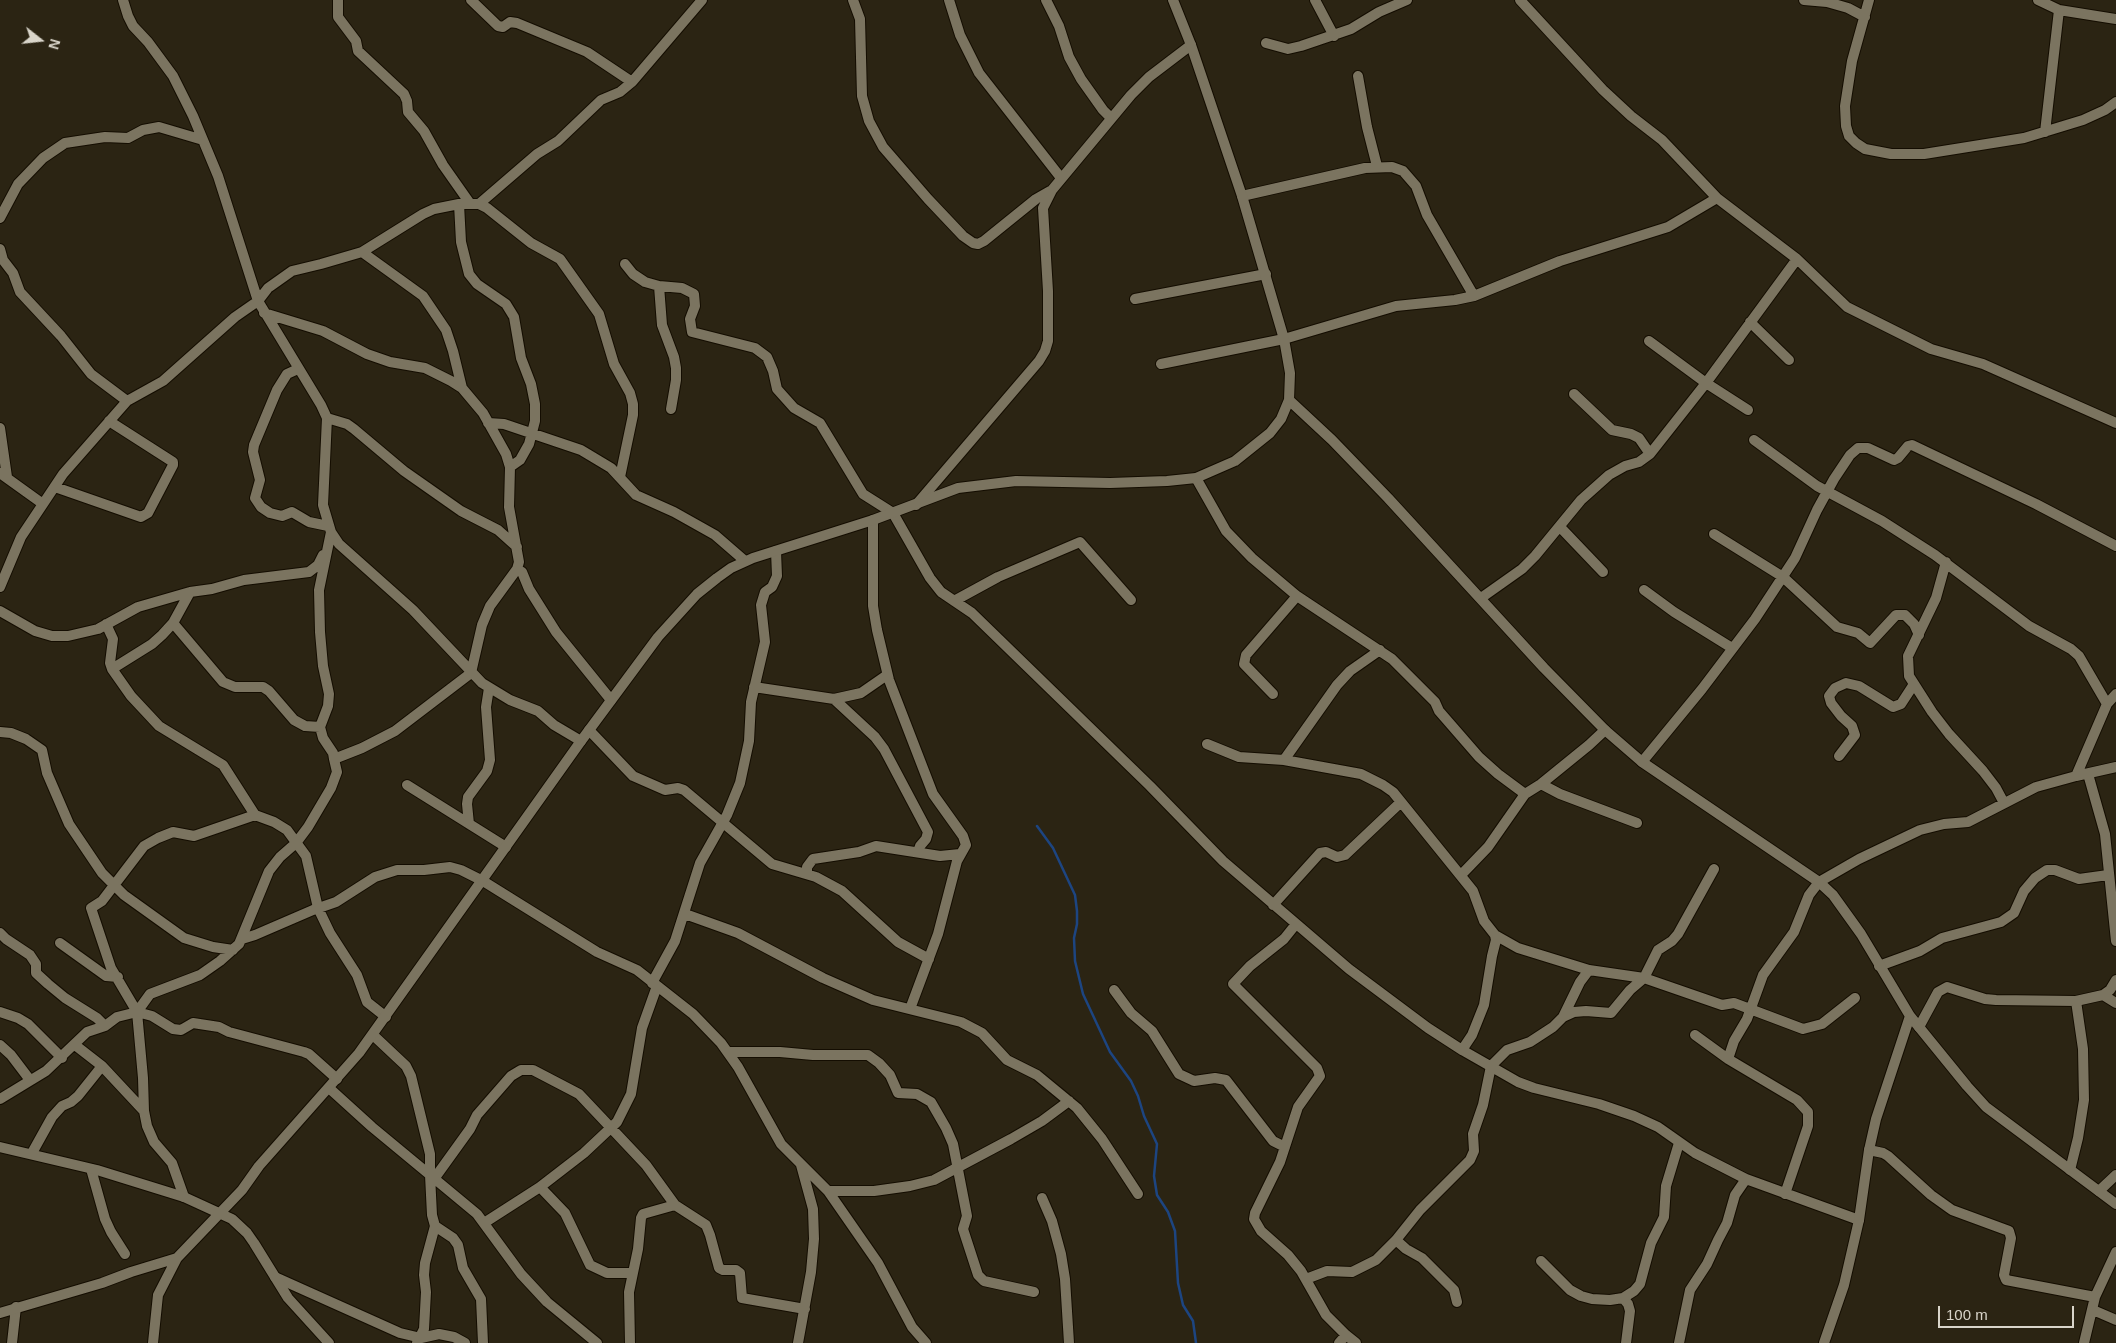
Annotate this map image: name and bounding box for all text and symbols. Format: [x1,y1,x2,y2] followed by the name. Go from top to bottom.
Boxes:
[15,15,65,65] north arrow
[45,37,64,51] text: N
[1941,1296,2077,1328] scale bar
[1946,1306,1988,1323] text: 100 m

